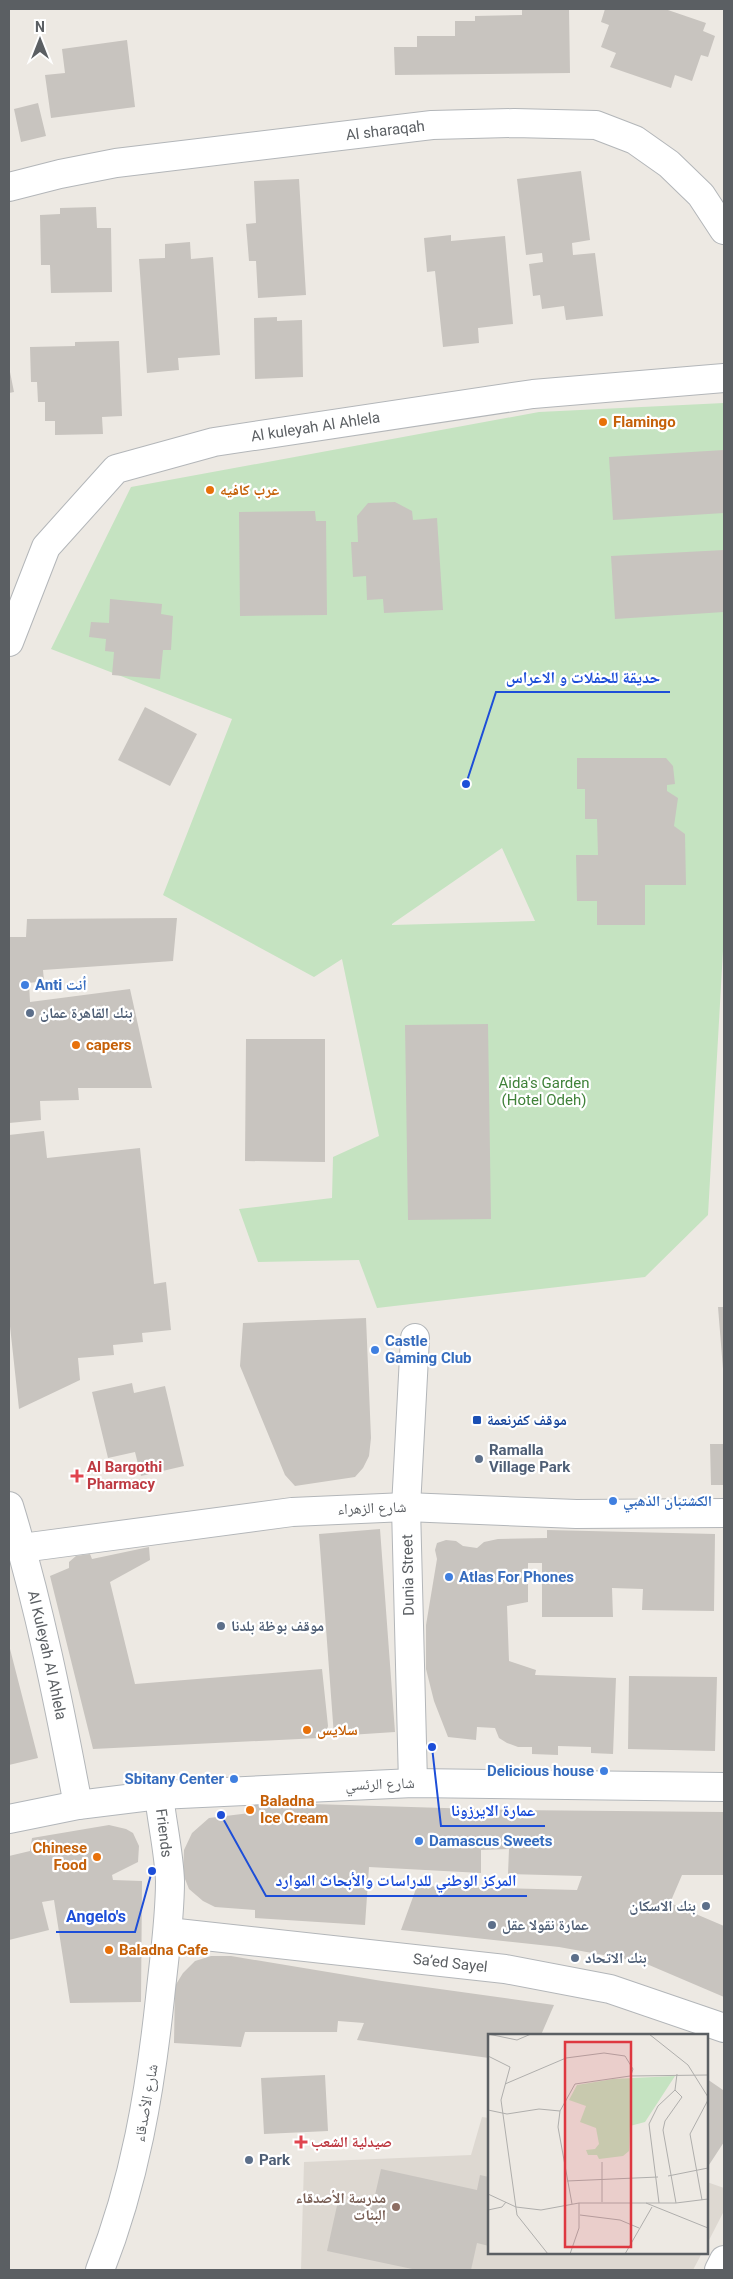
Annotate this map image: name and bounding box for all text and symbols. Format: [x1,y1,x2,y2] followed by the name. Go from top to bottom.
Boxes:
[15,15,65,65] north arrow
[35,19,45,35] text: N
[345,117,426,144] street label: Al sharaqah
[250,408,381,445] street label: Al kuleyah Al Ahlela
[613,413,676,431] place label: Flamingo
[597,416,609,428] marker: Flamingo
[220,481,280,499] place label: عرب كافيه
[204,484,216,496] marker: عرب كافيه
[496,661,670,692] callout: حديقة للحفلات و الاعراس
[506,668,660,687] text: حديقة للحفلات و الاعراس
[35,976,87,994] place label: Anti أنت
[19,979,31,991] marker: Anti أنت
[40,1004,133,1022] place label: بنك القاهرة عمان
[24,1007,36,1019] marker: بنك القاهرة عمان
[86,1036,132,1054] place label: capers
[70,1039,82,1051] marker: capers
[498,1074,590,1109] park label: Aida's Garden (Hotel Odeh)
[385,1332,472,1367] place label: Castle Gaming Club
[369,1344,381,1356] marker: Castle Gaming Club
[487,1411,567,1429] place label: موقف كفرنعمة
[471,1414,483,1426] marker: موقف كفرنعمة
[489,1441,571,1476] place label: Ramalla Village Park
[473,1453,485,1465] marker: Ramalla Village Park
[87,1458,162,1493] place label: Al Bargothi Pharmacy
[71,1470,83,1482] marker: Al Bargothi Pharmacy
[623,1492,712,1513] place label: الكشتبان الذهبي
[607,1495,619,1507] marker: الكشتبان الذهبي
[337,1498,407,1519] street label: شارع الزهراء
[398,1534,418,1616] street label: Dunia Street
[459,1568,574,1586] place label: Atlas For Phones
[443,1571,455,1583] marker: Atlas For Phones
[24,1589,70,1721] street label: Al Kuleyah Al Ahlela
[231,1617,324,1635] place label: موقف بوظة بلدنا
[215,1620,227,1632] marker: موقف بوظة بلدنا
[317,1721,358,1739] place label: سلايس
[301,1724,313,1736] marker: سلايس
[487,1762,594,1780] place label: Delicious house
[598,1765,610,1777] marker: Delicious house
[125,1770,224,1788] place label: Sbitany Center
[228,1773,240,1785] marker: Sbitany Center
[345,1774,415,1797] street label: شارع الرئسي
[260,1792,328,1827] place label: Baladna Ice Cream
[441,1795,545,1826] callout: عمارة الايرزونا
[451,1801,535,1820] text: عمارة الايرزونا
[244,1804,256,1816] marker: Baladna Ice Cream
[152,1807,176,1859] street label: Friends
[429,1832,553,1850] place label: Damascus Sweets
[413,1835,425,1847] marker: Damascus Sweets
[33,1839,87,1874] place label: Chinese Food
[91,1851,103,1863] marker: Chinese Food
[266,1865,527,1896] callout: المركز الوطني للدراسات والأبحاث الموارد
[276,1871,516,1893] text: المركز الوطني للدراسات والأبحاث الموارد
[629,1897,696,1915] place label: بنك الاسكان
[700,1900,712,1912] marker: بنك الاسكان
[56,1901,135,1932] callout: Angelo's
[66,1907,126,1926] text: Angelo's
[502,1916,589,1934] place label: عمارة نقولا عقل
[486,1919,498,1931] marker: عمارة نقولا عقل
[119,1941,208,1959] place label: Baladna Cafe
[103,1944,115,1956] marker: Baladna Cafe
[585,1949,647,1967] place label: بنك الاتحاد
[412,1950,489,1976] street label: Sa’ed Sayel
[569,1952,581,1964] marker: بنك الاتحاد
[488,2034,708,2254] inset map
[130,2062,163,2144] street label: شارع الأصدقاء
[311,2133,392,2151] place label: صيدلية الشعب
[295,2136,307,2148] marker: صيدلية الشعب
[259,2151,291,2169] place label: Park
[243,2154,255,2166] marker: Park
[296,2189,386,2224] place label: مدرسة الأصدقاء البنات
[390,2201,402,2213] marker: مدرسة الأصدقاء البنات

